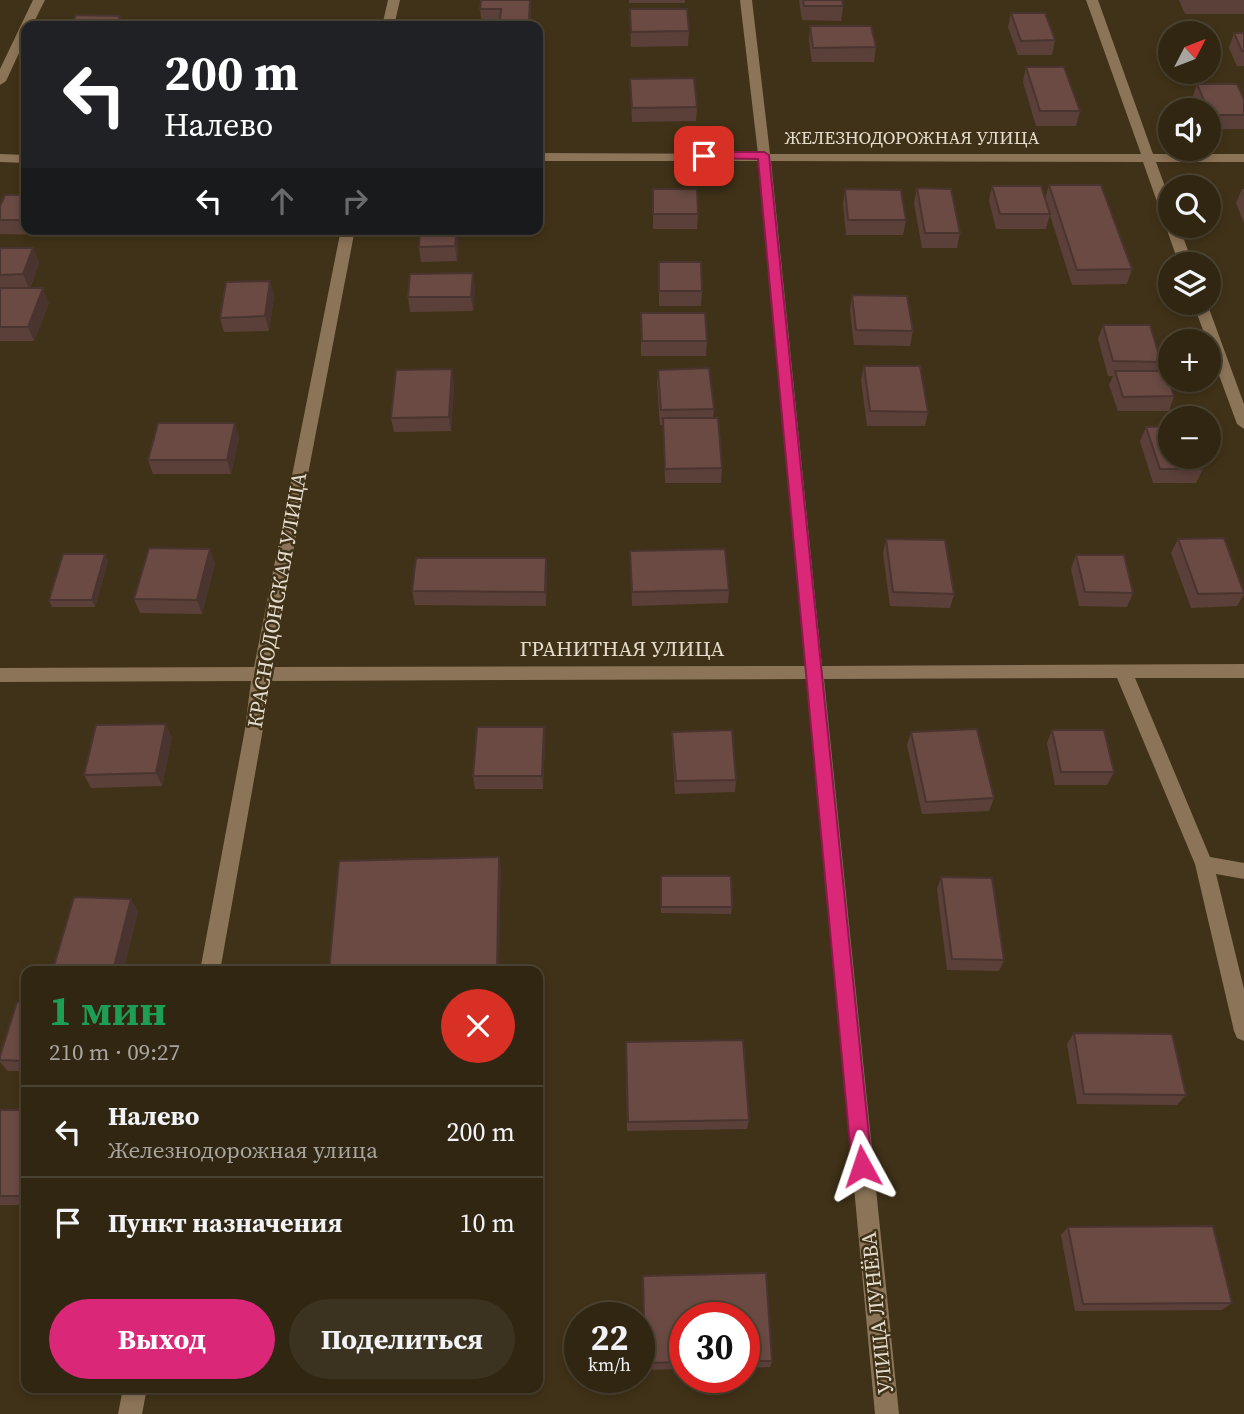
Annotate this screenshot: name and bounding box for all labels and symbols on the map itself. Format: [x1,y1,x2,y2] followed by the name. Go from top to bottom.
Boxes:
[1158,21,1222,84] north arrow
[785,125,1040,150] street label: ЖЕЛЕЗНОДОРОЖНАЯ УЛИЦА
[674,126,734,186] pin
[240,470,313,730] street label: КРАСНОДОНСКАЯ УЛИЦА
[519,634,725,663] street label: ГРАНИТНАЯ УЛИЦА
[825,1129,899,1203] position arrow
[854,1230,899,1396] street label: УЛИЦА ЛУНЁВА
[669,1302,760,1393] speed limit sign: 30

